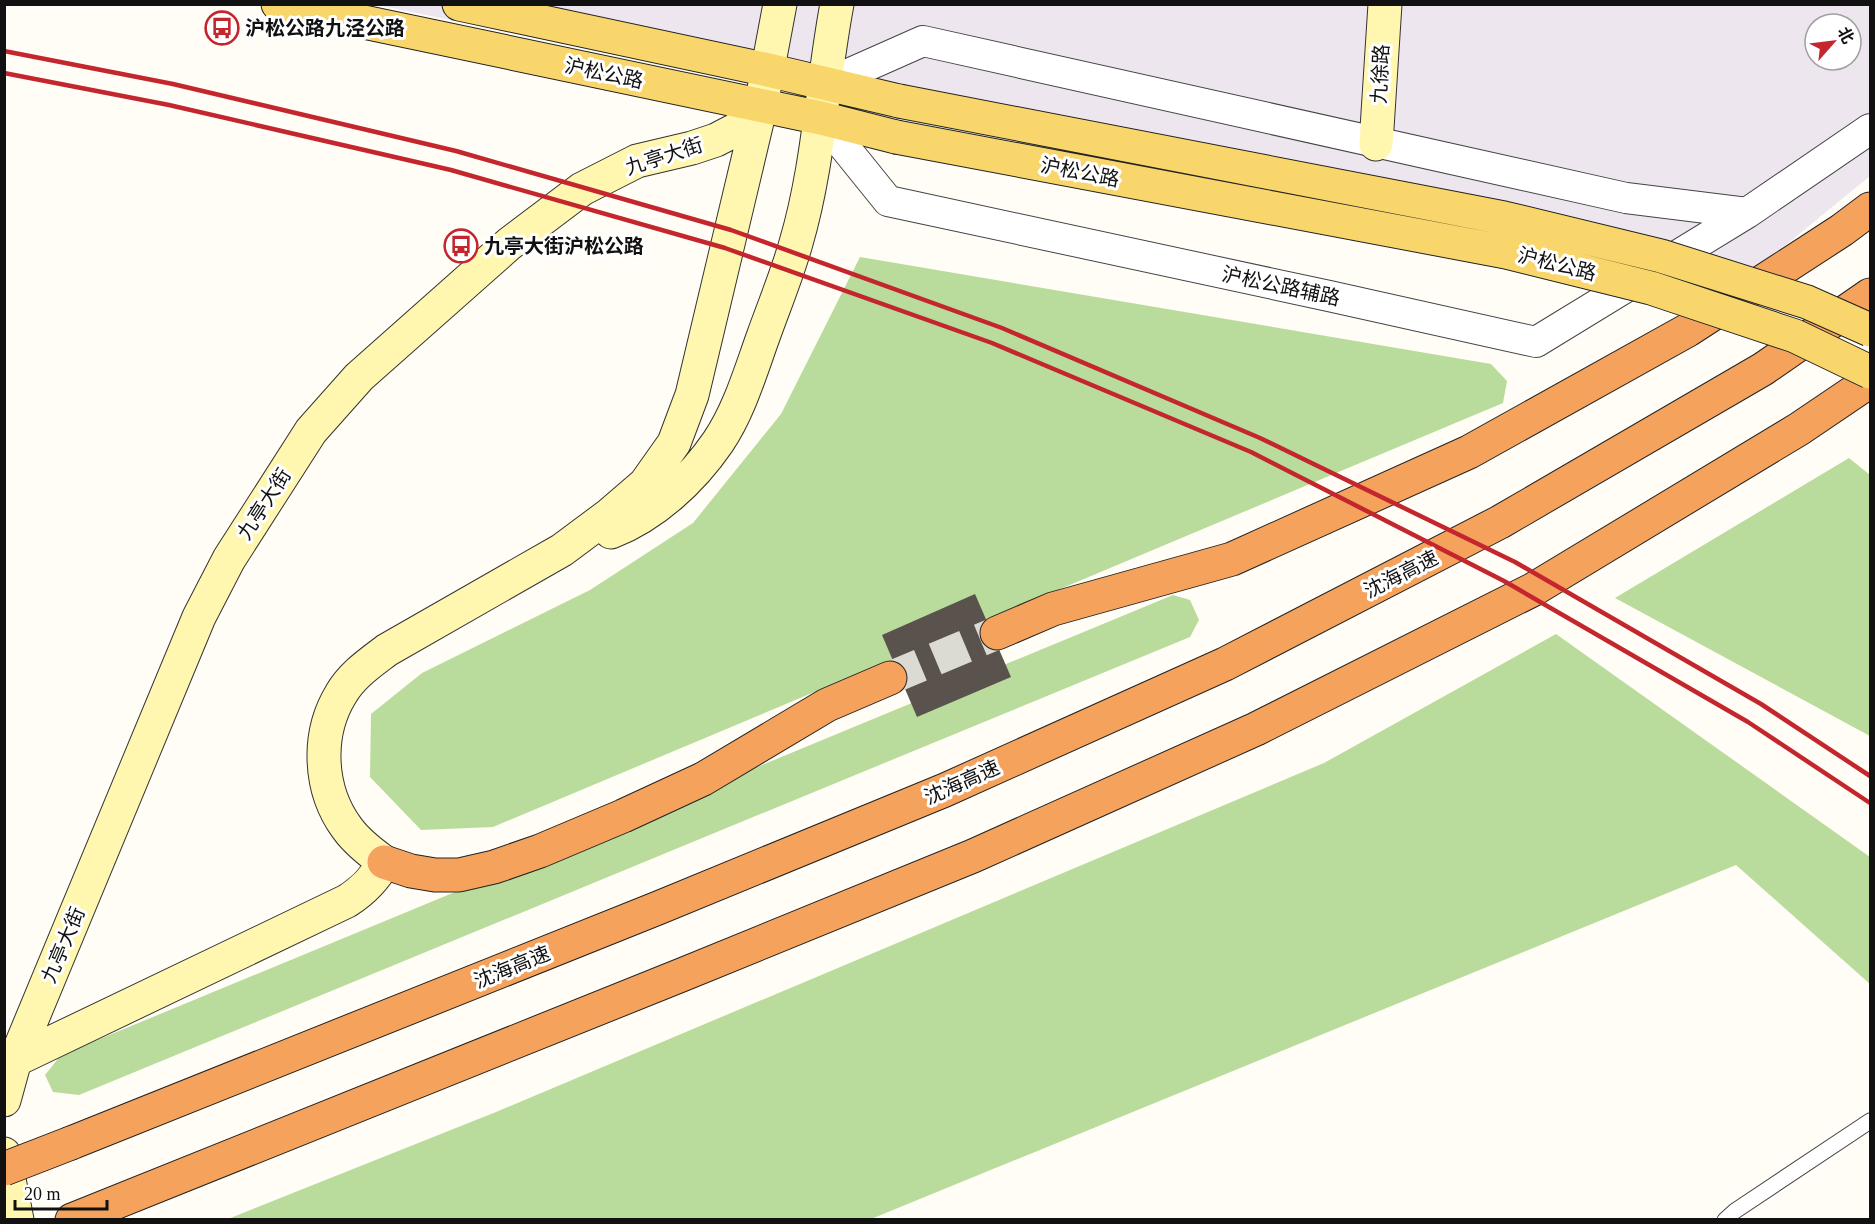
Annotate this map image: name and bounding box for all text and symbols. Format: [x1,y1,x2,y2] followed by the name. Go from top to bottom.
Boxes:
[204,10,240,46] bus stop icon: 沪松公路九泾公路
[1803,12,1863,72] north arrow
[245,17,405,39] place label: 沪松公路九泾公路
[1835,24,1857,46] text: 北
[1367,43,1393,105] street label: 九徐路
[563,54,645,92] street label: 沪松公路
[623,133,705,179] street label: 九亭大街
[1039,154,1121,190] street label: 沪松公路
[443,228,479,264] bus stop icon: 九亭大街沪松公路
[484,235,644,257] place label: 九亭大街沪松公路
[1516,244,1598,284] street label: 沪松公路
[1220,263,1342,309] street label: 沪松公路辅路
[233,464,295,544] street label: 九亭大街
[1360,546,1442,602] street label: 沈海高速
[921,756,1003,808] street label: 沈海高速
[37,904,89,986] street label: 九亭大街
[471,942,553,992] street label: 沈海高速
[15,1173,106,1211] scale bar
[24,1184,61,1204] text: 20 m

